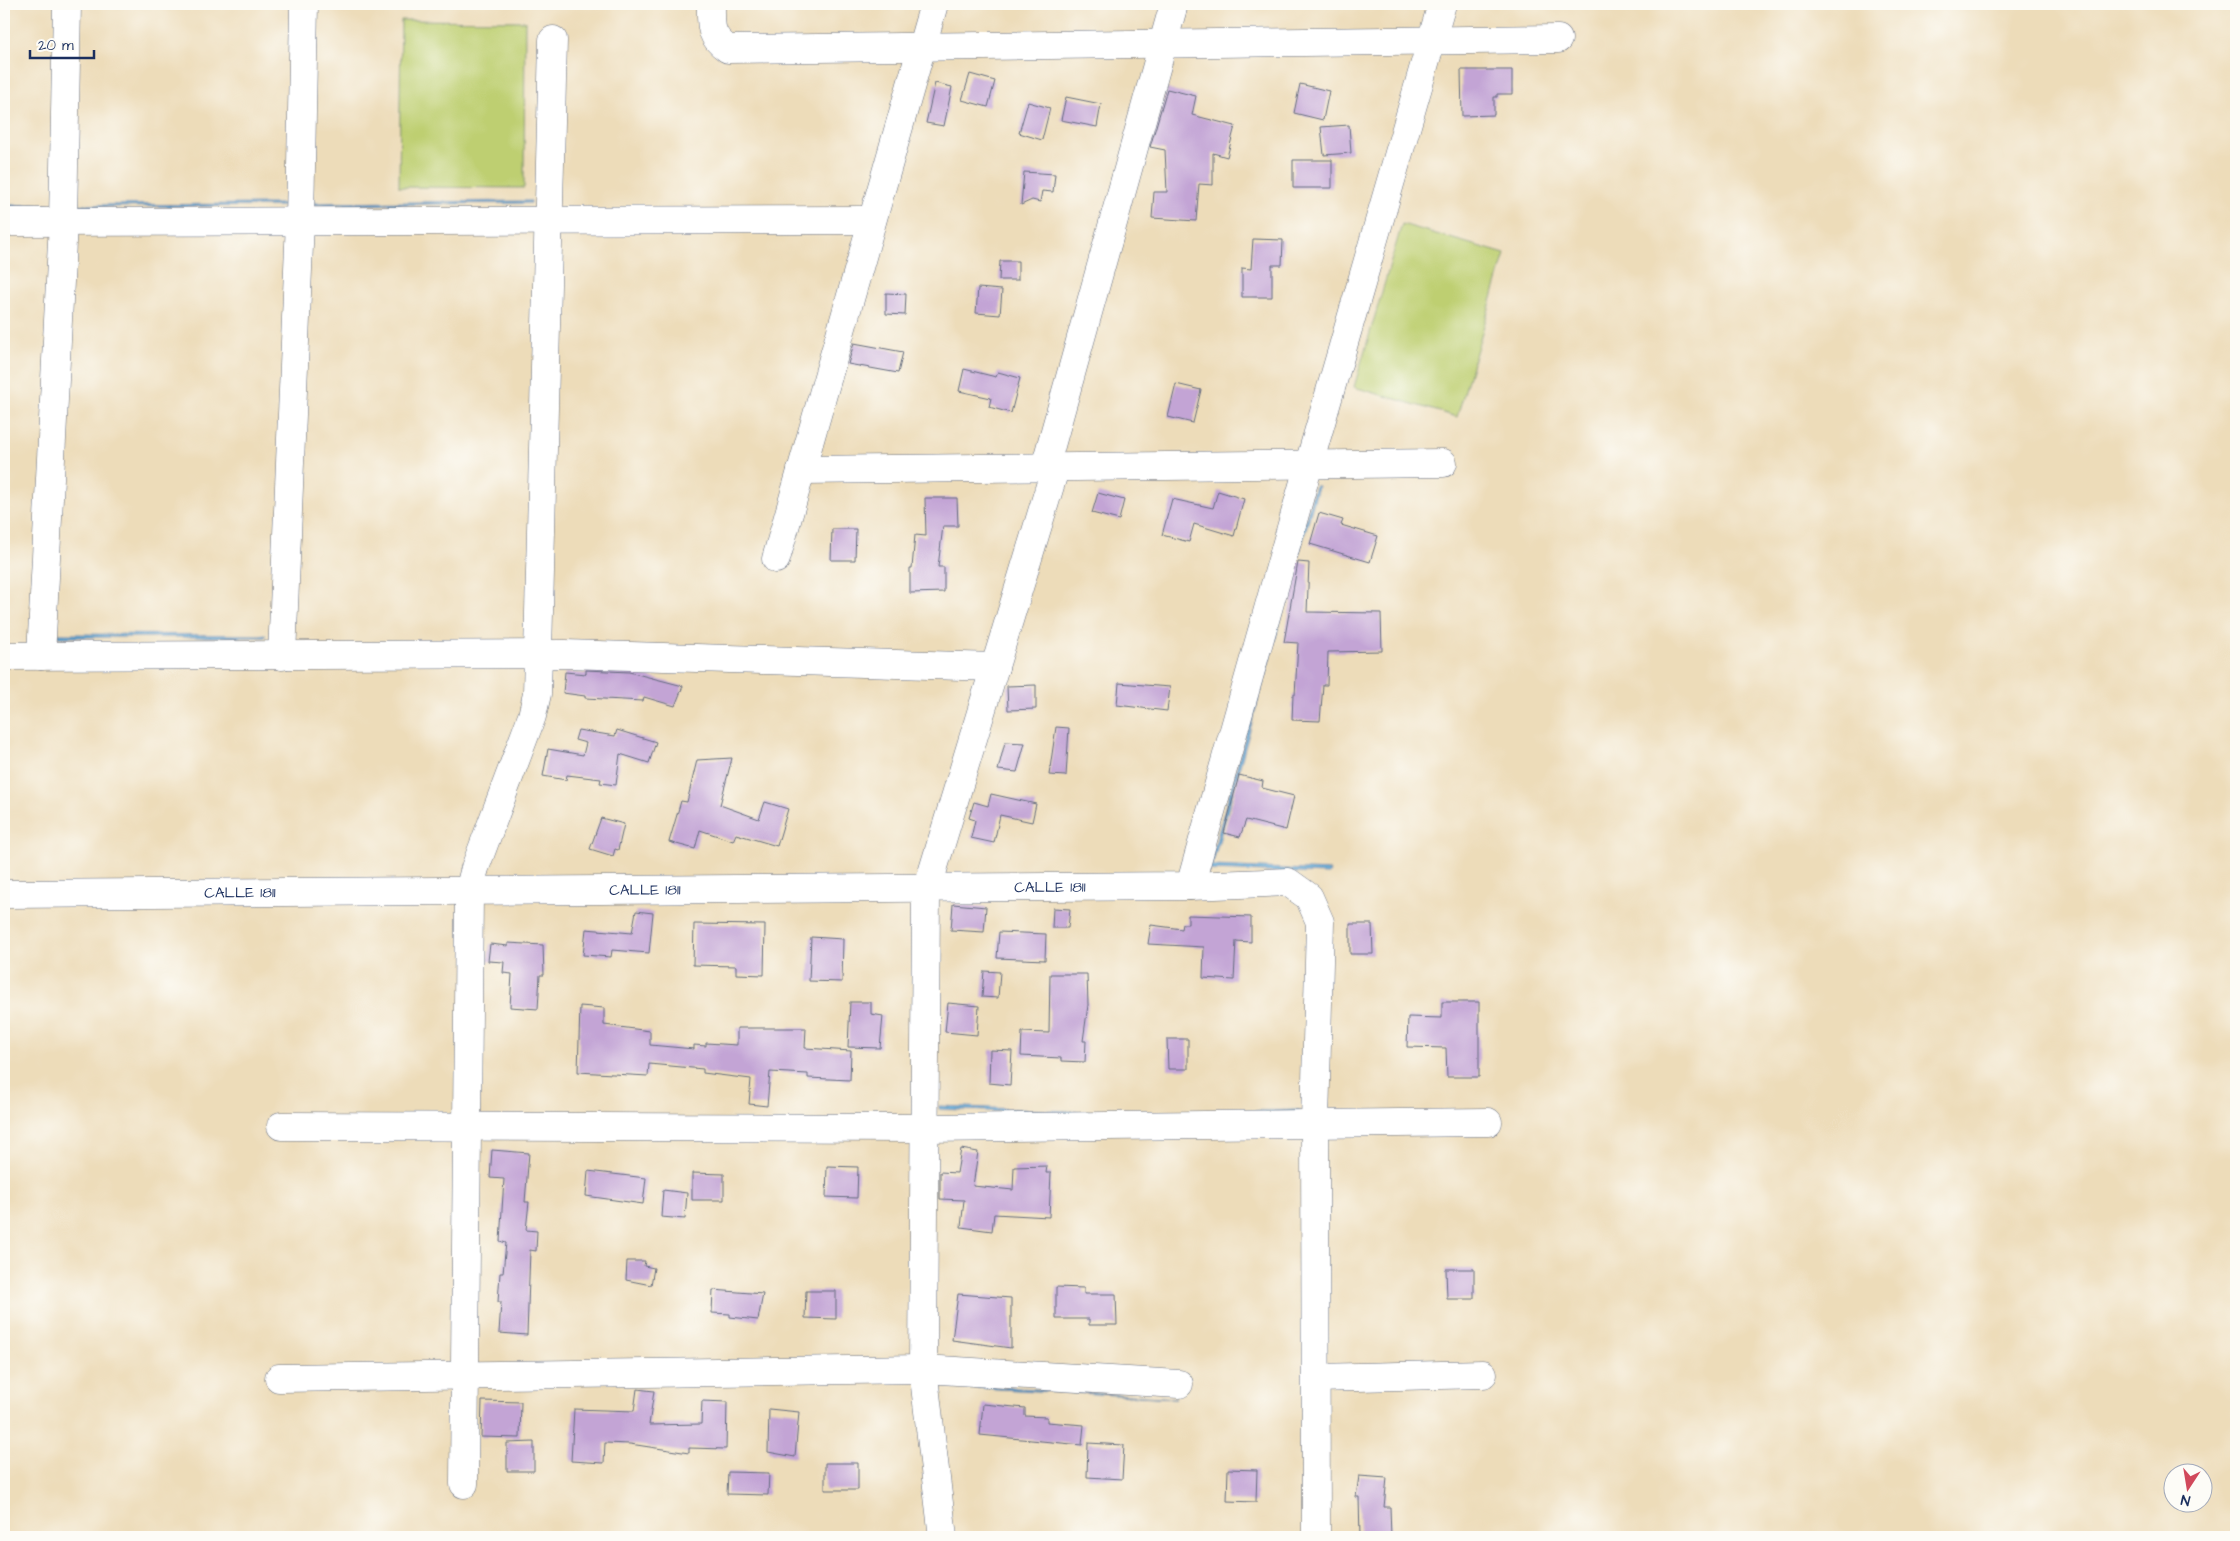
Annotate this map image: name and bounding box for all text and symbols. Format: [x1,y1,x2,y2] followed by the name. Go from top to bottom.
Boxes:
[30,28,94,60] scale bar
[38,35,74,56] text: 20 m
[1014,877,1086,898] street label: CALLE 1811
[609,879,681,901] street label: CALLE 1811
[204,882,276,904] street label: CALLE 1811
[2162,1464,2212,1514] north arrow
[2179,1489,2192,1510] text: N

